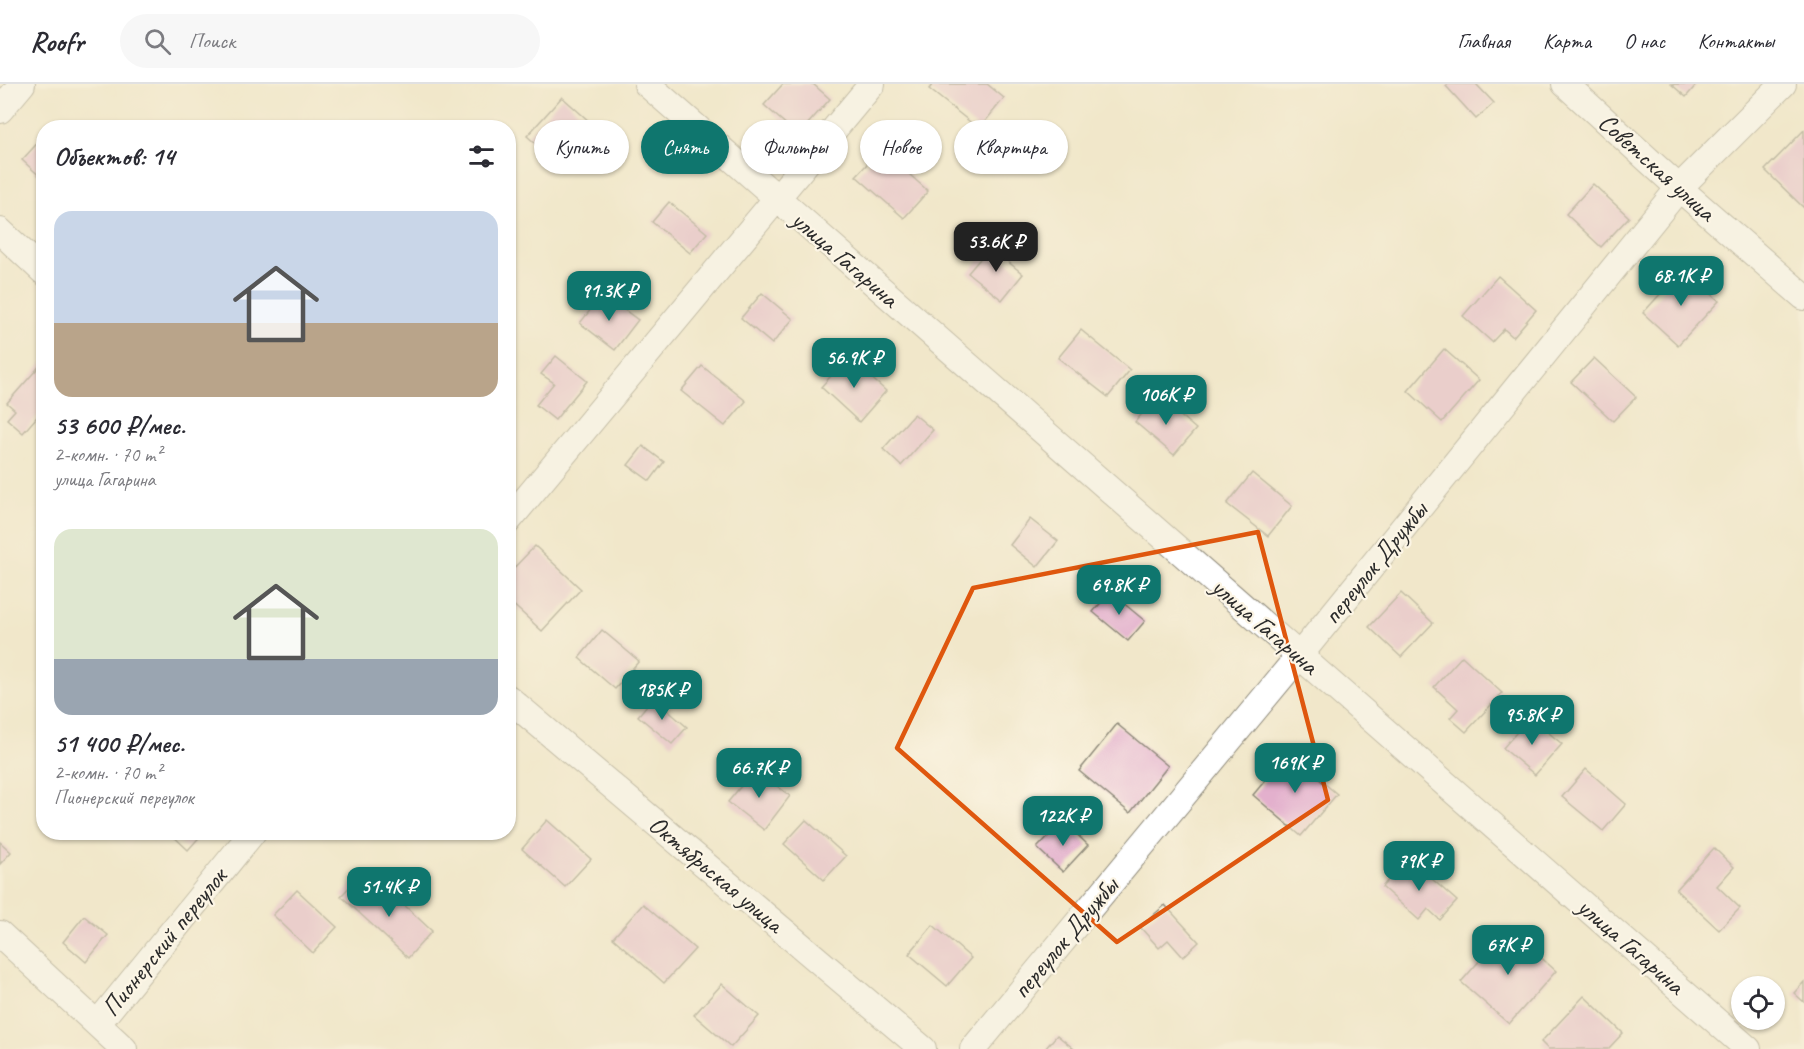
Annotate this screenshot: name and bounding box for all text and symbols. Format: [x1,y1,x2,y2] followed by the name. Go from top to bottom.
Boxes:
[120,14,540,68] search box
[30,24,84,59] text: Roofr
[141,25,174,58] icon: search
[189,27,235,55] text: Поиск
[1457,28,1510,54] text: Главная
[1543,28,1591,54] text: Карта
[1624,28,1665,54] text: О нас
[1698,28,1774,54] text: Контакты
[1591,106,1724,229] street label: Советская улица
[534,120,629,174] chip: Купить
[641,120,729,174] chip: Снять
[741,120,848,174] chip: Фильтры
[860,120,942,174] chip: Новое
[954,120,1068,174] chip: Квартира
[54,140,174,173] text: Объектов: 14
[465,140,498,173] icon: filters
[783,202,907,316] street label: улица Гагарина
[941,222,1051,273] pin: 53.6K ₽
[968,229,1024,254] text: 53.6K ₽
[222,250,330,358] icon: home
[1626,256,1736,307] pin: 68.1K ₽
[1653,263,1709,288] text: 68.1K ₽
[554,271,664,322] pin: 91.3K ₽
[581,278,637,303] text: 91.3K ₽
[799,338,909,389] pin: 56.9K ₽
[826,345,882,370] text: 56.9K ₽
[1117,375,1215,426] pin: 106K ₽
[1140,382,1192,407] text: 106K ₽
[54,409,185,442] text: 53 600 ₽/мес.
[54,442,162,467] text: 2-комн. · 70 m²
[54,467,155,492] text: улица Гагарина
[1315,493,1436,631] street label: переулок Дружбы
[1064,565,1174,616] pin: 69.8K ₽
[222,568,330,676] icon: home
[1203,569,1327,683] street label: улица Гагарина
[1091,572,1147,597] text: 69.8K ₽
[613,670,711,721] pin: 185K ₽
[636,677,688,702] text: 185K ₽
[1477,695,1587,746] pin: 95.8K ₽
[1504,702,1560,727] text: 95.8K ₽
[54,727,185,760] text: 51 400 ₽/мес.
[1246,743,1344,794] pin: 169K ₽
[704,748,814,799] pin: 66.7K ₽
[1269,750,1321,775] text: 169K ₽
[730,755,788,780] text: 66.7K ₽
[54,760,162,785] text: 2-комн. · 70 m²
[54,785,194,810] text: Пионерский переулок
[1014,796,1112,847] pin: 122K ₽
[1037,803,1089,828] text: 122K ₽
[642,808,792,942] street label: Октябрьская улица
[1377,841,1461,892] pin: 79K ₽
[1397,848,1441,873] text: 79K ₽
[94,859,235,1023] street label: Пионерский переулок
[334,867,444,918] pin: 51.4K ₽
[1005,869,1127,1006] street label: переулок Дружбы
[361,874,417,899] text: 51.4K ₽
[1569,889,1693,1003] street label: улица Гагарина
[1466,925,1550,976] pin: 67K ₽
[1486,932,1530,957] text: 67K ₽
[1731,976,1785,1030] map controls
[1731,976,1785,1030] button: locate

